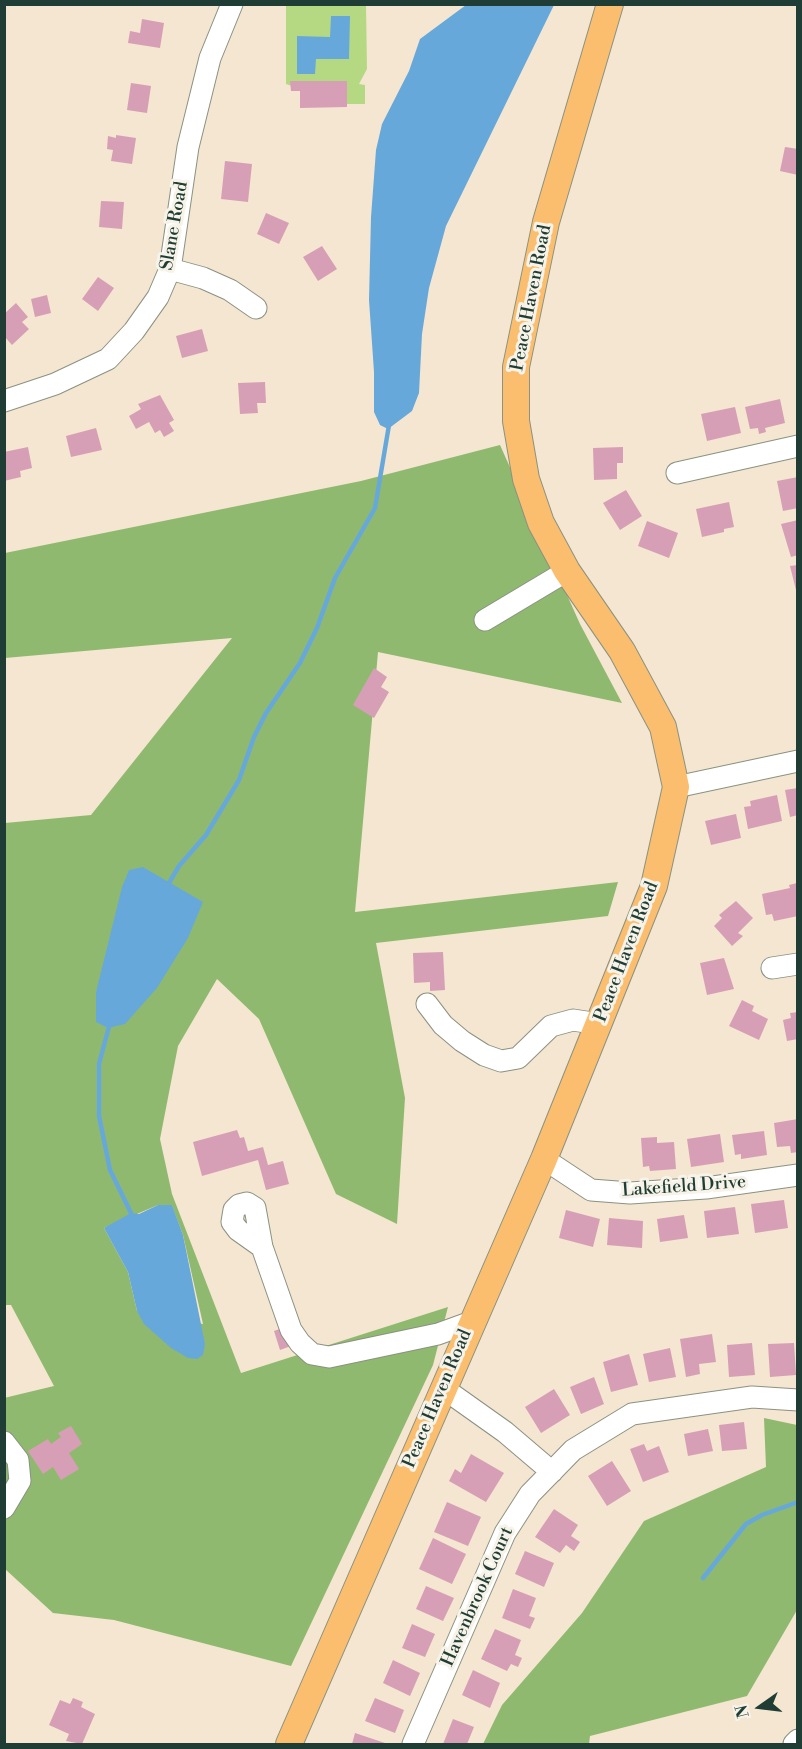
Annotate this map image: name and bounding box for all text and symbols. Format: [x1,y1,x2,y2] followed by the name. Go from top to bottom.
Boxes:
[157,180,193,272] street label: Slane Road
[507,223,557,373] street label: Peace Haven Road
[590,879,664,1025] street label: Peace Haven Road
[621,1172,747,1202] street label: Lakefield Drive
[399,1326,477,1472] street label: Peace Haven Road
[438,1524,518,1670] street label: Havenbrook Court
[730,1677,790,1737] north arrow
[731,1703,754,1720] text: N

